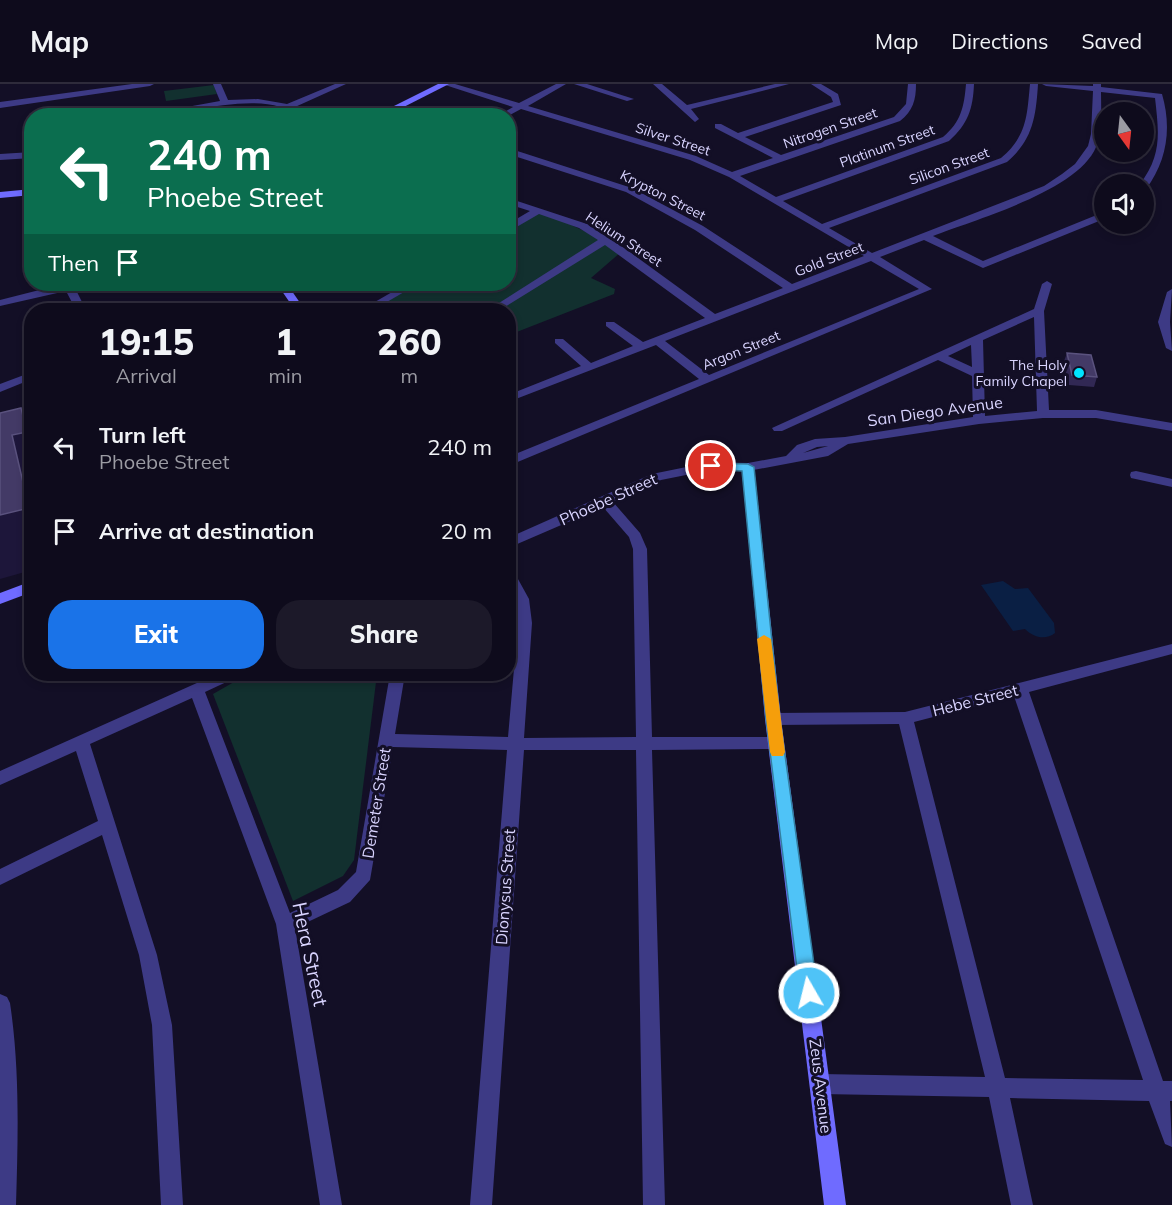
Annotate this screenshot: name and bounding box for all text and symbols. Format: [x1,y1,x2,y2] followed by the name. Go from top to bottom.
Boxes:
[30,24,89,59] text: Map
[875,28,918,54] text: Map
[951,28,1048,54] text: Directions
[1081,28,1142,54] text: Saved
[1094,102,1154,162] north arrow
[1094,102,1154,234] map controls
[781,103,879,153] street label: Nitrogen Street
[633,118,713,160] street label: Silver Street
[837,120,937,172] street label: Platinum Street
[147,128,272,181] text: 240 m
[48,132,126,210] icon: left
[906,143,992,189] street label: Silicon Street
[617,166,709,224] street label: Krypton Street
[1094,174,1154,234] button: sound
[147,180,323,214] text: Phoebe Street
[582,208,666,270] street label: Helium Street
[792,238,866,280] street label: Gold Street
[111,246,144,279] icon: arrive
[48,249,99,277] text: Then
[98,319,194,364] text: 19:15
[275,319,296,364] text: 1
[377,319,442,364] text: 260
[699,326,783,374] street label: Argon Street
[975,356,1068,390] place label: The Holy Family Chapel
[116,363,177,388] text: Arrival
[268,363,303,388] text: min
[400,363,418,388] text: m
[1072,366,1086,380] marker: The Holy Family Chapel
[866,392,1004,430] street label: San Diego Avenue
[99,421,186,449] text: Turn left
[48,431,81,464] icon: left
[427,433,492,461] text: 240 m
[685,440,736,491] pin
[99,449,229,474] text: Phoebe Street
[694,449,727,482] icon: arrive
[556,468,660,529] street label: Phoebe Street
[48,515,81,548] icon: arrive
[99,517,314,545] text: Arrive at destination
[441,517,492,545] text: 20 m
[48,600,264,669] button: Exit
[276,600,492,669] button: Share
[930,680,1020,720] street label: Hebe Street
[357,746,395,860] street label: Demeter Street
[491,828,519,946] street label: Dionysus Street
[287,900,334,1008] street label: Hera Street
[777,961,841,1025] position arrow
[805,1038,837,1134] street label: Zeus Avenue

